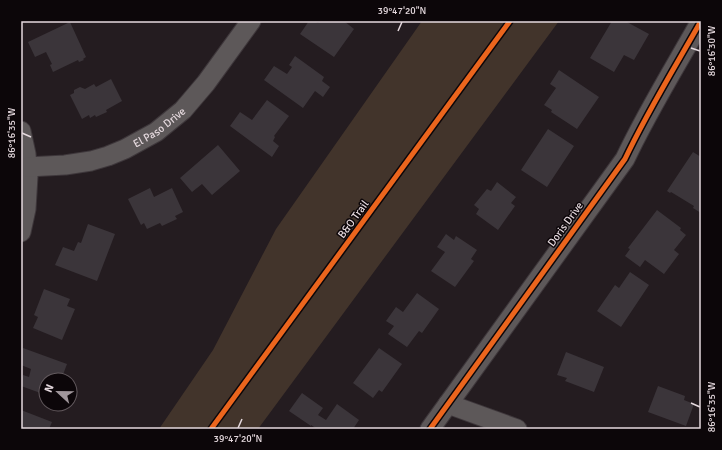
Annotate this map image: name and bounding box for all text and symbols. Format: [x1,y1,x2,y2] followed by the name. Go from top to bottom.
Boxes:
[378,5,426,17] text: 39°47'20"N
[706,25,718,76] text: 86°16'30"W
[131,105,188,150] street label: El Paso Drive
[6,107,18,158] text: 86°16'35"W
[335,198,372,241] street label: B&O Trail
[545,199,586,249] street label: Doris Drive
[38,372,78,412] north arrow
[706,381,718,432] text: 86°16'35"W
[42,382,57,394] text: N
[214,433,262,445] text: 39°47'20"N

